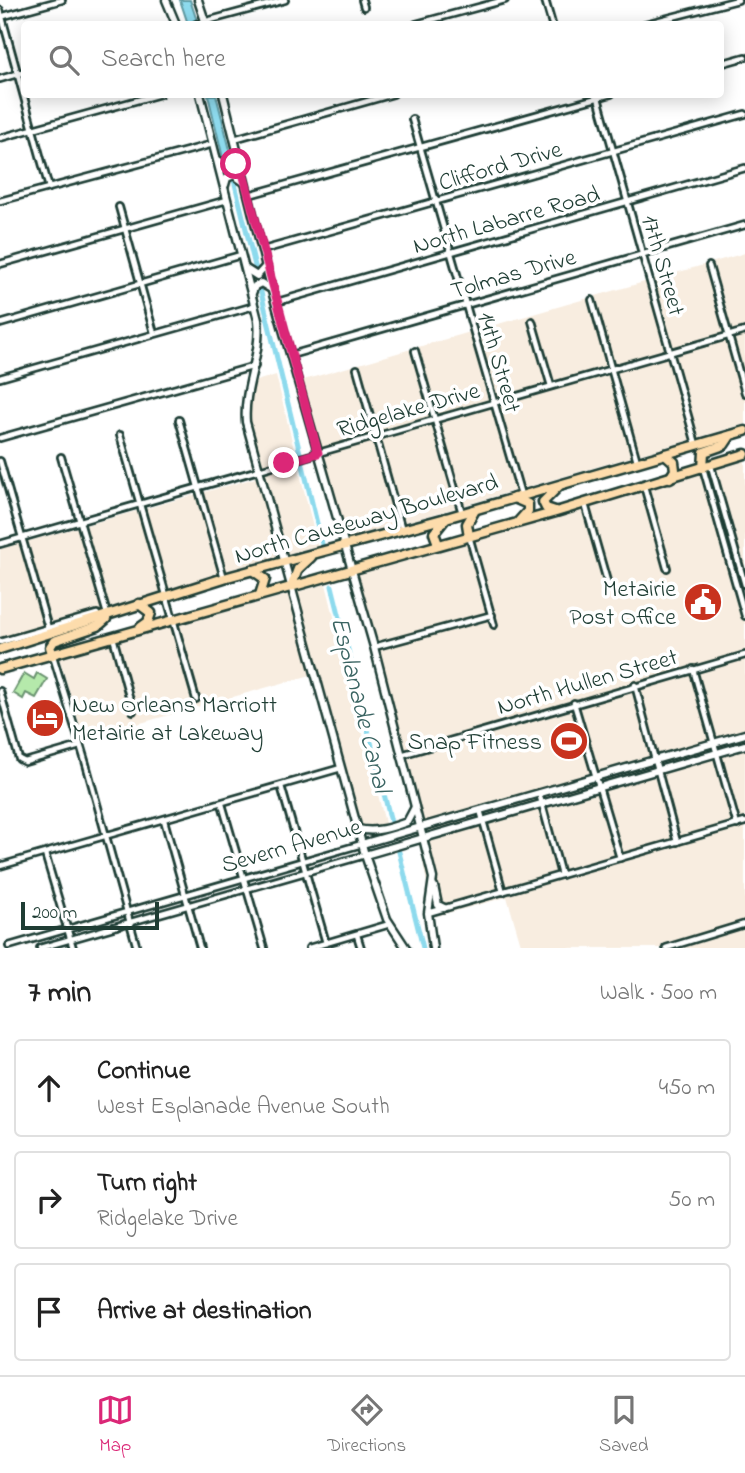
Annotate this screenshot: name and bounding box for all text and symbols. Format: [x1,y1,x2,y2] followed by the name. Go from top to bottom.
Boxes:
[21,21,724,98] search box
[45,41,83,79] icon: search
[101,41,226,79] text: Search here
[435,133,567,202] street label: Clifford Drive
[220,148,251,179] route start
[409,178,605,265] street label: North Labarre Road
[631,211,693,320] street label: 17th Street
[447,241,581,310] street label: Tolmas Drive
[467,308,529,417] street label: 14th Street
[333,374,484,448] street label: Ridgelake Drive
[268,447,299,478] route end
[231,466,503,576] street label: North Causeway Boulevard
[569,573,676,636] place label: Metairie Post Office
[682,581,724,623] public building icon: Metairie Post Office
[319,613,400,799] water label: Esplanade Canal
[493,641,682,726] street label: North Hullen Street
[72,689,277,753] place label: New Orleans Marriott Metairie at Lakeway
[24,697,66,739] hotel icon: New Orleans Marriott Metairie at Lakeway
[548,720,590,762] sports icon: Snap Fitness
[408,726,542,761] place label: Snap Fitness
[218,811,366,884] street label: Severn Avenue
[21,899,159,931] scale bar
[32,900,77,927] text: 200 m
[28,972,91,1016] text: 7 min
[600,977,717,1010] text: Walk · 500 m
[97,1053,190,1091] text: Continue
[30,1069,68,1107] icon: ahead
[659,1072,715,1105] text: 450 m
[97,1091,390,1124] text: West Esplanade Avenue South
[97,1165,197,1203] text: Turn right
[30,1181,68,1219] icon: right
[668,1184,715,1217] text: 50 m
[97,1203,238,1236] text: Ridgelake Drive
[30,1293,68,1331] icon: arrive
[97,1293,312,1331] text: Arrive at destination
[96,1391,134,1460] tab: Map
[327,1391,406,1460] tab: Directions
[599,1391,649,1460] tab: Saved

